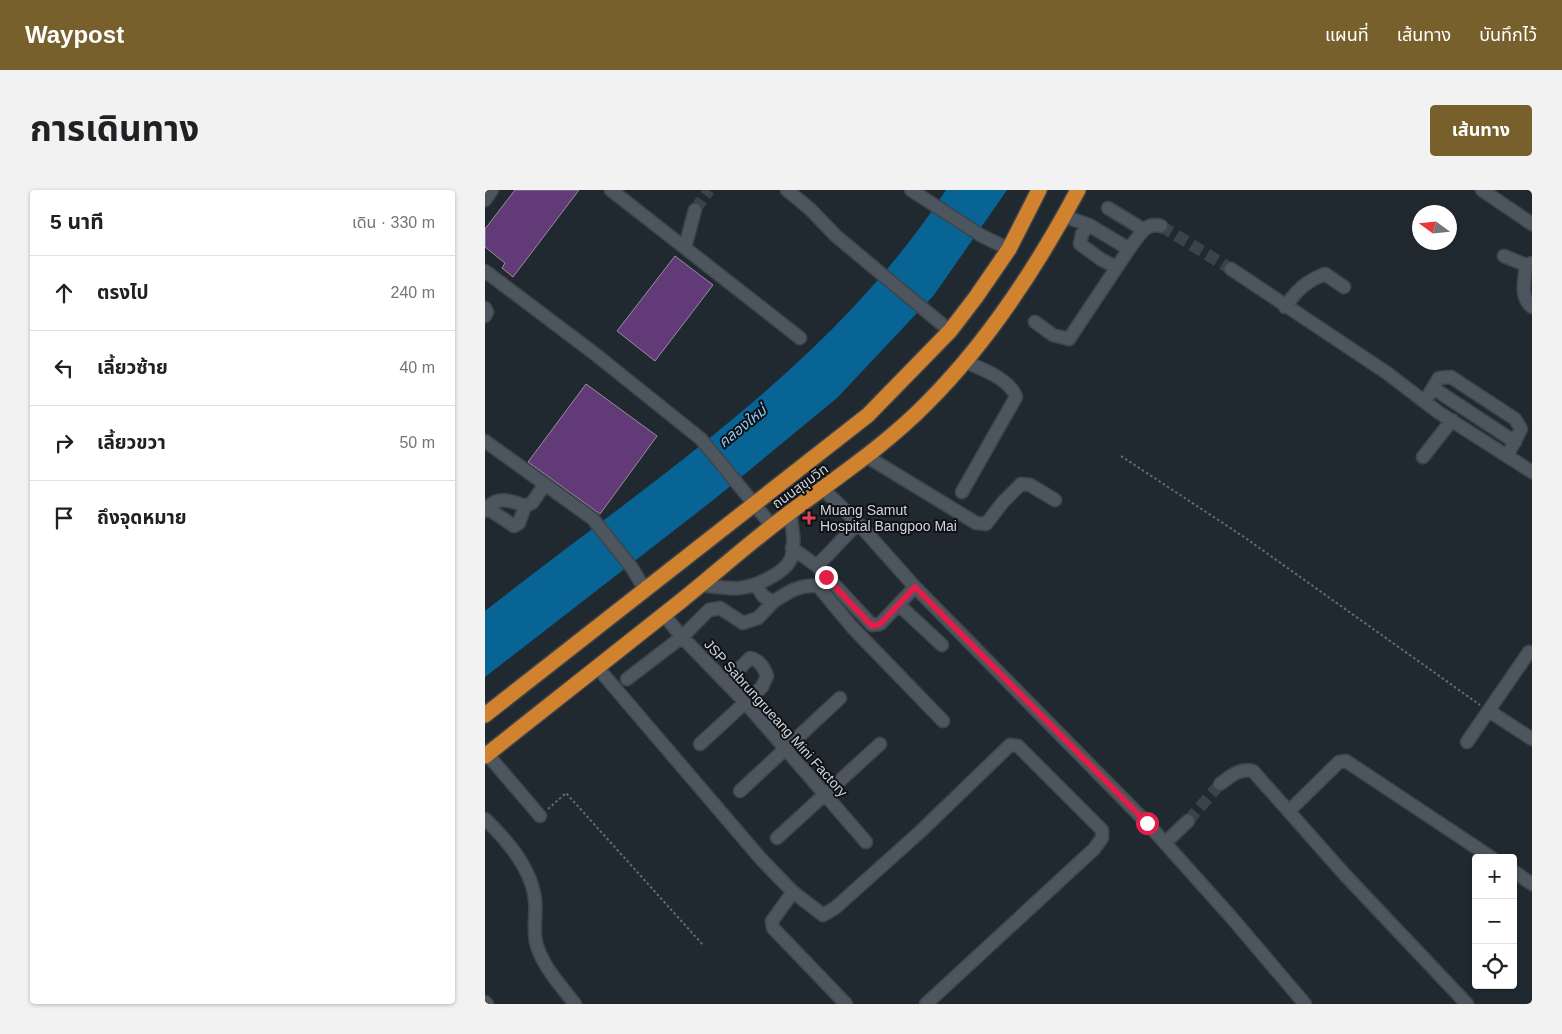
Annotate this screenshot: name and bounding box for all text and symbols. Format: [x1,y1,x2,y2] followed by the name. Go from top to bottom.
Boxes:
[25,21,124,48] text: Waypost
[1325,25,1369,45] text: แผนที่
[1397,25,1451,45] text: เส้นทาง
[1479,25,1537,45] text: บันทึกไว้
[1430,105,1532,156] button: เส้นทาง
[30,109,199,148] text: การเดินทาง
[1412,205,1457,250] north arrow
[50,210,104,233] text: 5 นาที
[352,214,435,231] text: เดิน · 330 m
[50,279,78,307] icon: ahead
[97,282,149,303] text: ตรงไป
[391,284,435,301] text: 240 m
[50,354,78,382] icon: left
[97,357,168,378] text: เลี้ยวซ้าย
[399,359,435,376] text: 40 m
[715,400,771,450] water label: คลองใหม่
[50,429,78,457] icon: right
[97,432,166,453] text: เลี้ยวขวา
[399,434,435,451] text: 50 m
[769,460,832,512] street label: ถนนสุขุมวิท
[820,502,957,534] place label: Muang Samut Hospital Bangpoo Mai
[50,504,78,532] icon: arrive
[97,507,187,528] text: ถึงจุดหมาย
[802,511,816,525] marker: Muang Samut Hospital Bangpoo Mai
[815,566,838,589] route end
[701,636,851,800] street label: JSP Sabrungrueang Mini Factory
[1136,812,1159,835] route start
[1472,854,1517,989] map controls
[1472,854,1517,899] button: +
[1472,899,1517,944] button: −
[1472,944,1517,989] button: locate

